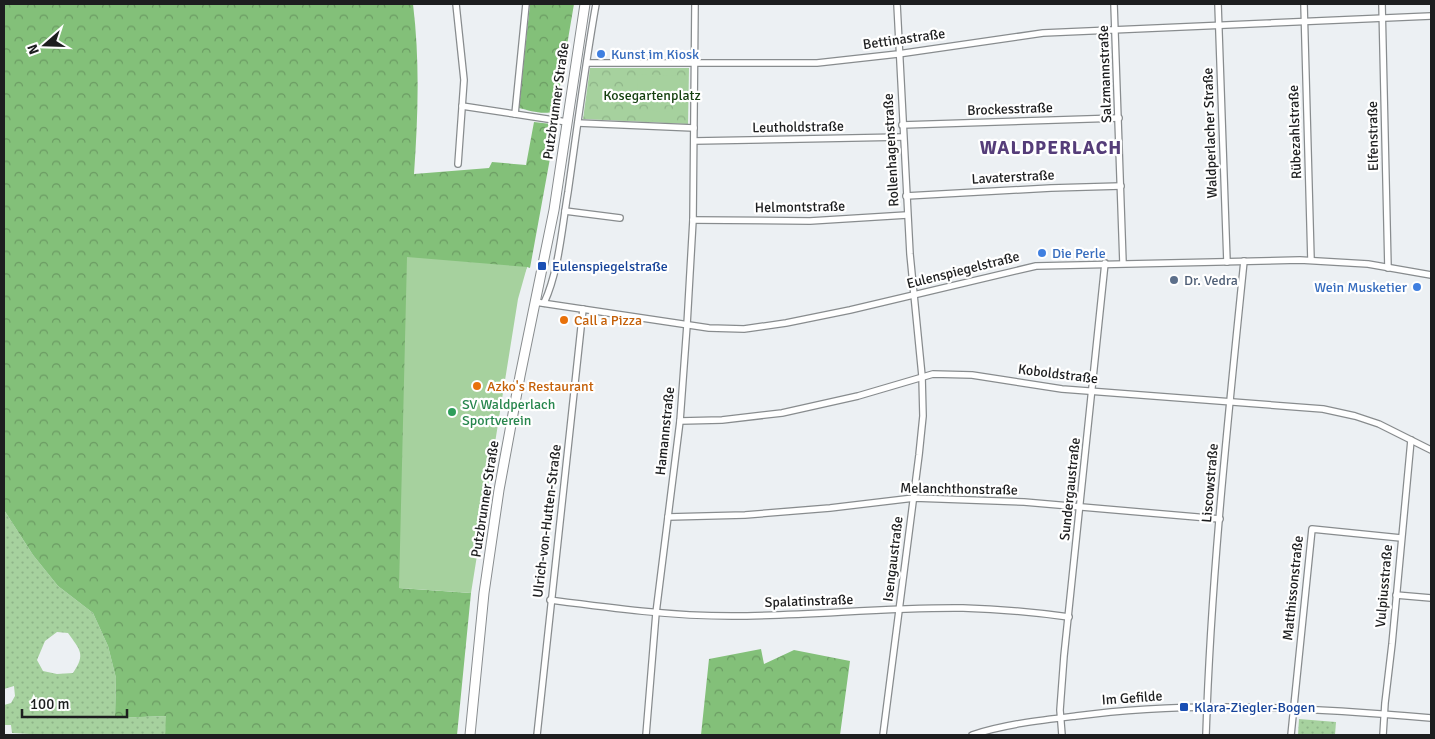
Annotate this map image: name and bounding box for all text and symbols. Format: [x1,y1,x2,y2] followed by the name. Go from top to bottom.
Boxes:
[20,20,70,70] north arrow
[862,25,946,53] street label: Bettinastraße
[1095,25,1115,123] street label: Salzmannstraße
[539,41,573,161] street label: Putzbrunner Straße
[24,42,43,57] text: N
[611,46,699,63] place label: Kunst im Kiosk
[595,48,607,60] marker: Kunst im Kiosk
[1199,67,1221,199] street label: Waldperlacher Straße
[1285,85,1305,179] street label: Rübezahlstraße
[603,87,701,104] park label: Kosegartenplatz
[880,93,902,207] street label: Rollenhagenstraße
[967,99,1053,119] street label: Brockesstraße
[1364,101,1382,171] street label: Elfenstraße
[752,118,844,136] street label: Leutholdstraße
[980,136,1122,160] district label: WALDPERLACH
[971,166,1055,188] street label: Lavaterstraße
[755,198,845,216] street label: Helmontstraße
[1052,245,1106,262] place label: Die Perle
[1036,247,1048,259] marker: Die Perle
[905,248,1021,292] street label: Eulenspiegelstraße
[552,258,668,275] place label: Eulenspiegelstraße
[536,260,548,272] marker: Eulenspiegelstraße
[1184,272,1238,289] place label: Dr. Vedra
[1168,274,1180,286] marker: Dr. Vedra
[1314,279,1408,296] place label: Wein Musketier
[1411,281,1423,293] marker: Wein Musketier
[574,312,642,329] place label: Call a Pizza
[558,314,570,326] marker: Call a Pizza
[1017,361,1099,387] street label: Koboldstraße
[487,378,594,395] place label: Azko's Restaurant
[471,380,483,392] marker: Azko's Restaurant
[652,386,678,476] street label: Hamannstraße
[462,396,555,429] place label: SV Waldperlach Sportverein
[446,406,458,418] marker: SV Waldperlach Sportverein
[1056,437,1084,541] street label: Sundergaustraße
[467,439,503,559] street label: Putzbrunner Straße
[529,443,565,599] street label: Ulrich-von-Hutten-Straße
[1198,443,1222,523] street label: Liscowstraße
[900,479,1018,499] street label: Melanchthonstraße
[879,515,907,603] street label: Isengaustraße
[1279,535,1307,641] street label: Matthissonstraße
[1372,544,1396,628] street label: Vulpiusstraße
[764,591,854,611] street label: Spalatinstraße
[22,686,128,718] scale bar
[1101,687,1163,709] street label: Im Gefilde
[30,695,70,713] text: 100 m
[1194,699,1315,716] place label: Klara-Ziegler-Bogen
[1178,701,1190,713] marker: Klara-Ziegler-Bogen

